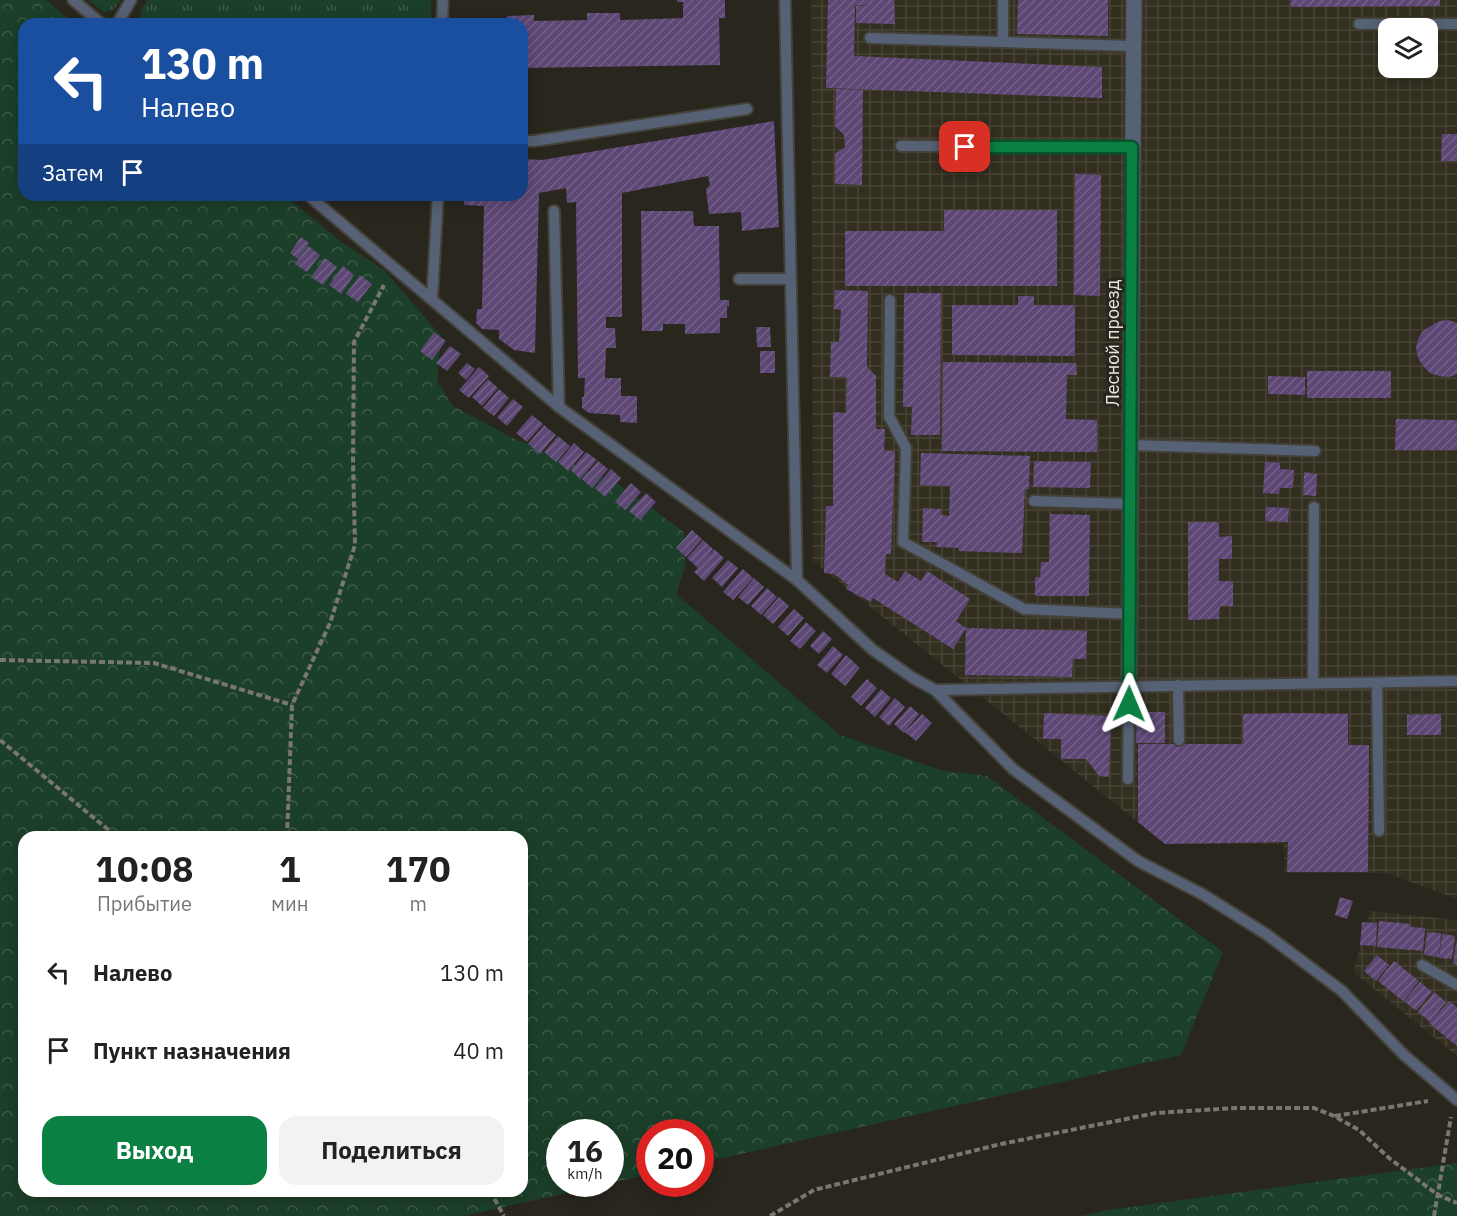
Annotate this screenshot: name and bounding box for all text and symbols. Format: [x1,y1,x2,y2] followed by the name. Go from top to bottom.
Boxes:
[1378,18,1438,78] map controls
[1378,18,1438,78] button: layers
[141,36,264,91] text: 130 m
[42,42,120,120] icon: left
[141,89,235,124] text: Налево
[939,121,990,172] pin
[948,130,981,163] icon: arrive
[116,156,149,189] icon: arrive
[42,158,104,187] text: Затем
[1101,279,1124,407] street label: Лесной проезд
[1097,672,1161,736] position arrow
[95,845,194,892] text: 10:08
[279,845,301,892] text: 1
[386,845,451,892] text: 170
[97,890,192,917] text: Прибытие
[271,890,308,917] text: мин
[409,890,427,917] text: m
[42,956,75,989] icon: left
[93,958,172,987] text: Налево
[440,958,504,987] text: 130 m
[42,1034,75,1067] icon: arrive
[93,1036,291,1065] text: Пункт назначения
[453,1036,504,1065] text: 40 m
[42,1116,267,1185] button: Выход
[279,1116,504,1185] button: Поделиться
[636,1119,714,1197] speed limit sign: 20
[567,1131,603,1170] text: 16
[567,1164,603,1183] text: km/h

